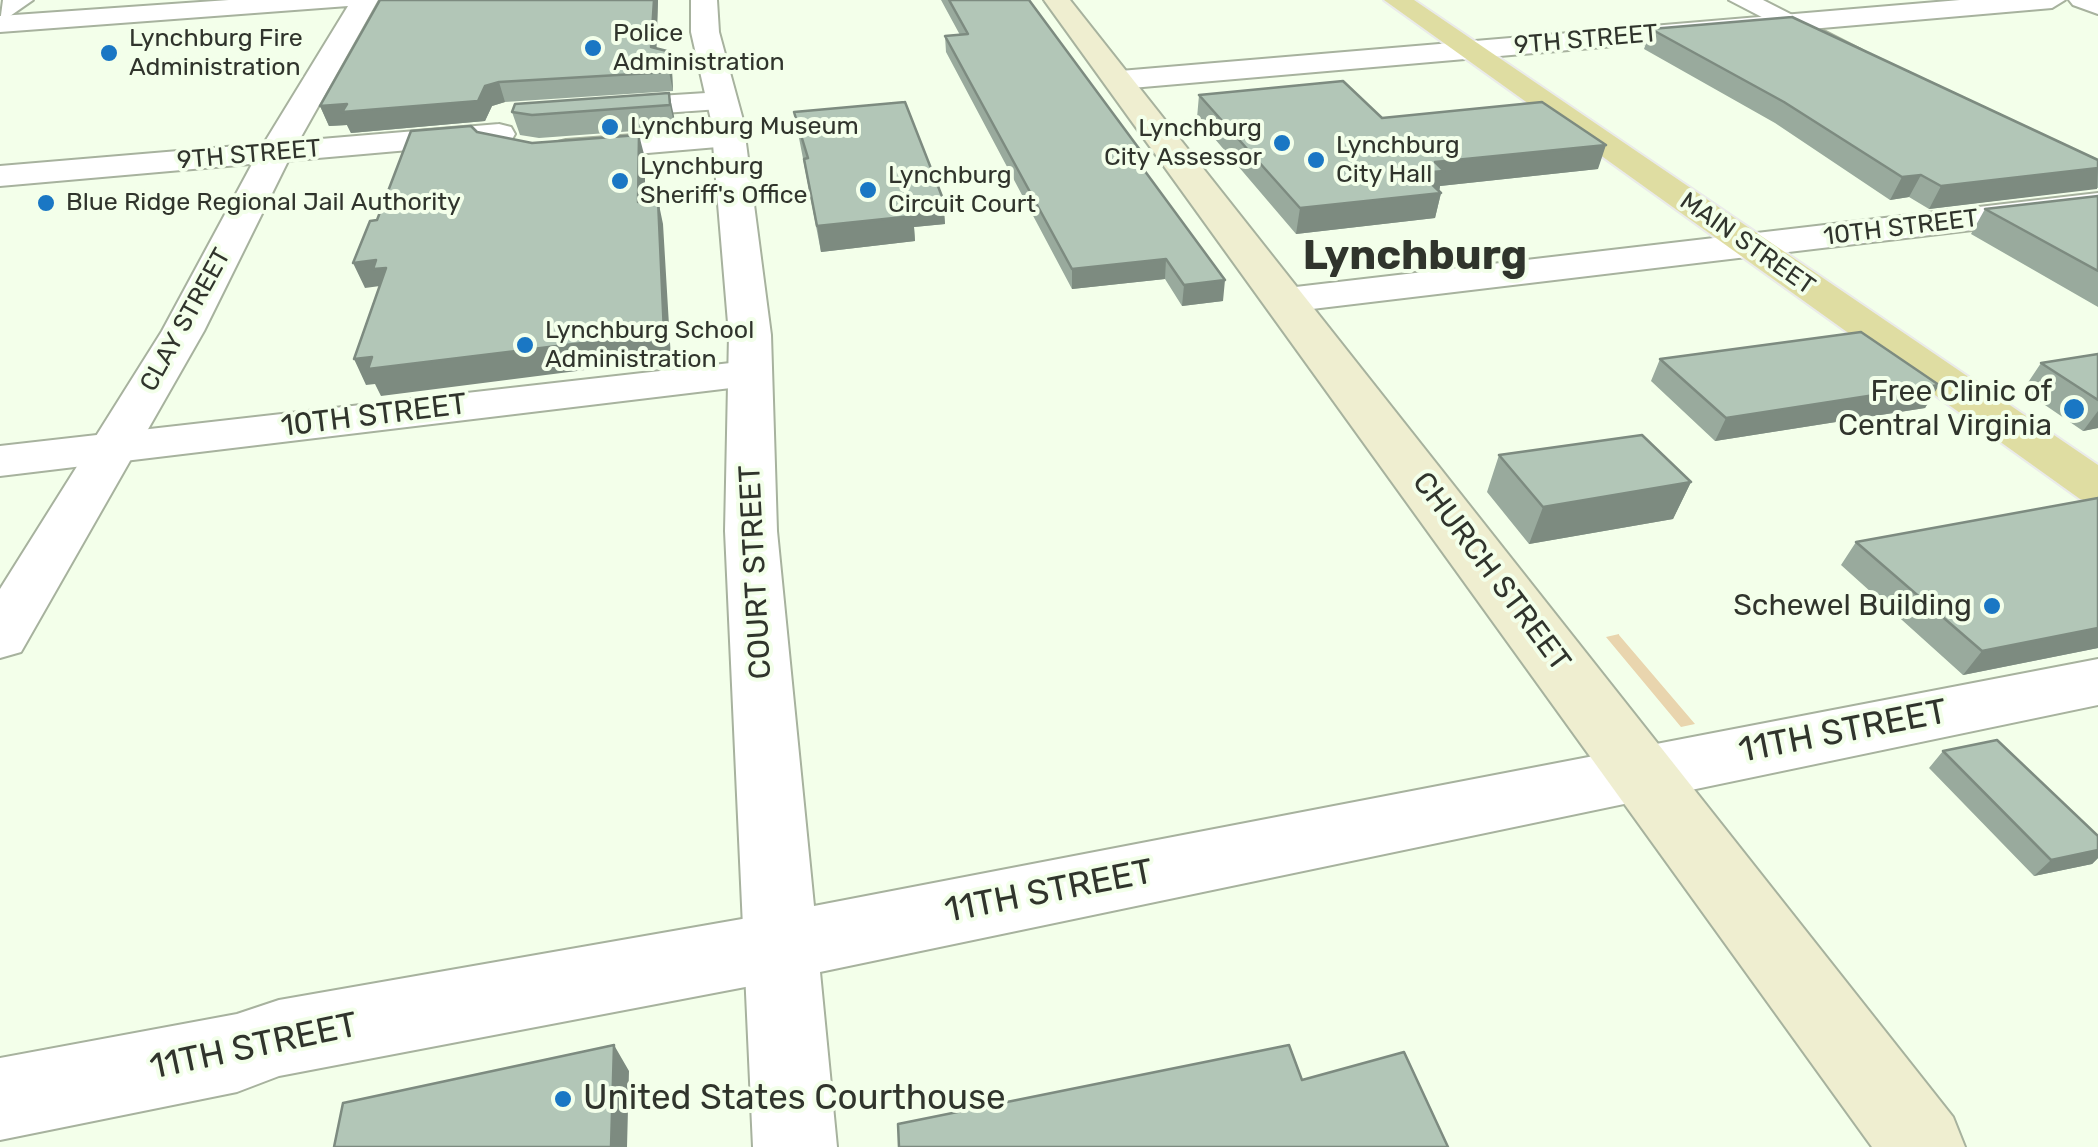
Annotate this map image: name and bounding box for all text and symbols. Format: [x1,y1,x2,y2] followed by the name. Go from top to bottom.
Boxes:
[613,19,785,78] place label: Police Administration
[1513,19,1659,61] street label: 9TH STREET
[129,24,303,83] place label: Lynchburg Fire Administration
[582,37,604,59] marker: Police Administration
[98,42,120,64] marker: Lynchburg Fire Administration
[630,112,859,142] place label: Lynchburg Museum
[1104,114,1262,173] place label: Lynchburg City Assessor
[599,116,621,138] marker: Lynchburg Museum
[1336,131,1460,190] place label: Lynchburg City Hall
[1271,132,1293,154] marker: Lynchburg City Assessor
[176,134,322,176] street label: 9TH STREET
[1305,149,1327,171] marker: Lynchburg City Hall
[640,152,808,211] place label: Lynchburg Sheriff's Office
[888,161,1036,220] place label: Lynchburg Circuit Court
[609,170,631,192] marker: Lynchburg Sheriff's Office
[857,179,879,201] marker: Lynchburg Circuit Court
[1674,186,1820,302] street label: MAIN STREET
[66,188,461,218] place label: Blue Ridge Regional Jail Authority
[35,192,57,214] marker: Blue Ridge Regional Jail Authority
[1822,204,1980,252] street label: 10TH STREET
[1303,232,1527,282] district label: Lynchburg
[134,243,238,397] street label: CLAY STREET
[545,316,754,375] place label: Lynchburg School Administration
[514,334,536,356] marker: Lynchburg School Administration
[1838,374,2052,444] place label: Free Clinic of Central Virginia
[279,387,469,445] street label: 10TH STREET
[2061,396,2087,422] marker: Free Clinic of Central Virginia
[732,464,780,680] street label: COURT STREET
[1404,465,1578,679] street label: CHURCH STREET
[1733,588,1972,624] place label: Schewel Building
[1981,595,2003,617] marker: Schewel Building
[1735,691,1951,773] street label: 11TH STREET
[941,851,1157,933] street label: 11TH STREET
[146,1005,362,1089] street label: 11TH STREET
[583,1078,1006,1120] place label: United States Courthouse
[552,1088,574,1110] marker: United States Courthouse

